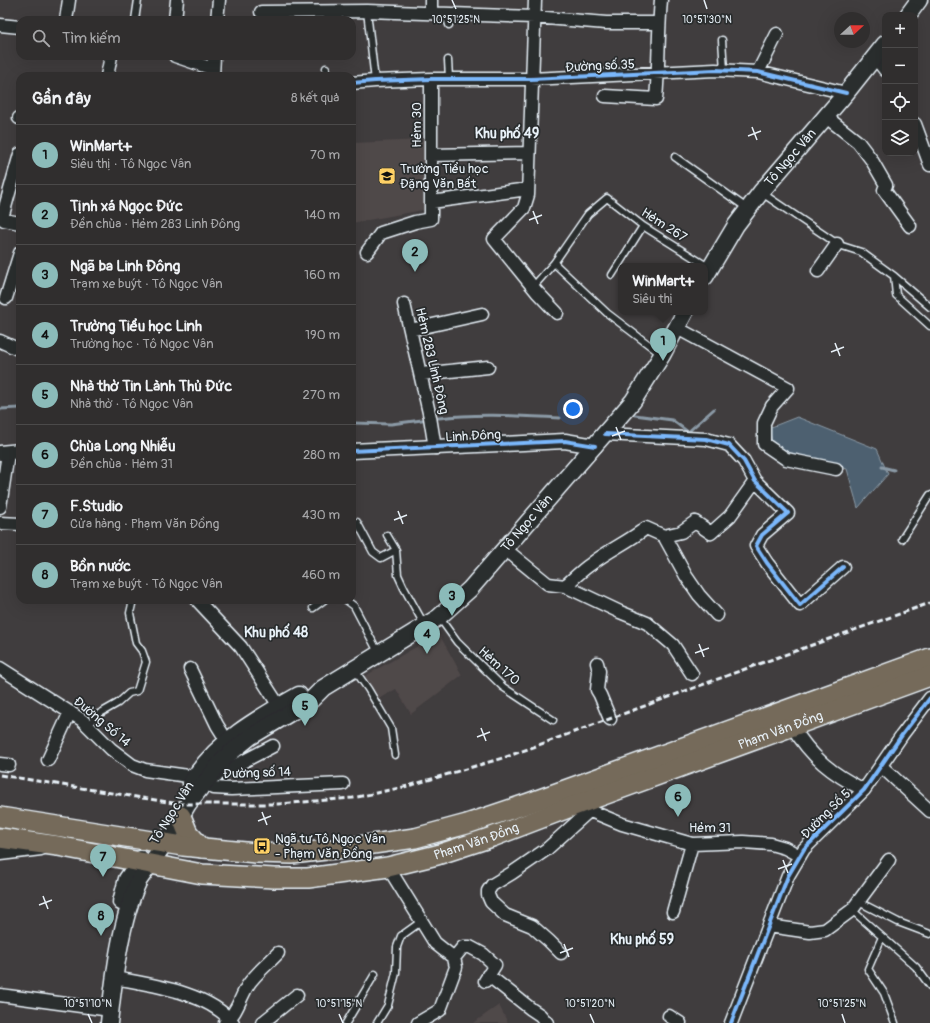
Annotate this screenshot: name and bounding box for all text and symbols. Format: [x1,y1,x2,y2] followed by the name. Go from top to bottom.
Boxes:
[834,12,870,48] north arrow
[882,12,918,156] map controls
[882,12,918,48] button: +
[432,14,480,26] text: 10°51'25"N
[682,14,732,26] text: 10°51'30"N
[16,16,356,60] search box
[30,27,52,49] icon: search
[62,29,121,48] text: Tìm kiếm
[882,48,918,84] button: −
[565,56,635,76] street label: Đường số 35
[882,84,918,120] button: locate
[32,88,91,109] text: Gần đây
[291,90,340,106] text: 8 kết quả
[409,102,425,148] street label: Hẻm 30
[882,120,918,156] button: layers
[475,124,539,142] district label: Khu phố 49
[761,126,820,190] street label: Tô Ngọc Vân
[70,137,132,156] text: WinMart+
[42,147,48,163] text: 1
[310,147,340,163] text: 70 m
[70,156,191,172] text: Siêu thị · Tô Ngọc Vân
[400,161,489,192] place label: Trường Tiểu học Đặng Văn Bất
[377,166,397,186] school or university icon: Trường Tiểu học Đặng Văn Bất
[70,197,183,216] text: Tịnh xá Ngọc Đức
[638,204,690,246] street label: Hẻm 267
[41,207,49,223] text: 2
[304,207,340,223] text: 140 m
[70,216,240,232] text: Đền chùa · Hẻm 283 Linh Đông
[402,239,428,272] pin: 2
[70,257,180,276] text: Ngã ba Linh Đông
[618,263,708,315] popup
[41,267,49,283] text: 3
[304,267,340,283] text: 160 m
[632,272,694,291] text: WinMart+
[70,276,223,292] text: Trạm xe buýt · Tô Ngọc Vân
[632,291,673,307] text: Siêu thị
[412,306,452,416] street label: Hẻm 283 Linh Đông
[70,317,202,336] text: Trường Tiểu học Linh
[41,327,49,343] text: 4
[305,327,340,343] text: 190 m
[650,328,676,361] pin: 1
[70,336,214,352] text: Trường học · Tô Ngọc Vân
[70,377,232,396] text: Nhà thờ Tin Lành Thủ Đức
[41,387,49,403] text: 5
[303,387,340,403] text: 270 m
[70,396,193,412] text: Nhà thờ · Tô Ngọc Vân
[563,399,583,419] your location
[445,427,502,445] street label: Linh Đông
[70,437,175,456] text: Chùa Long Nhiễu
[41,447,49,463] text: 6
[303,447,340,463] text: 280 m
[70,456,173,472] text: Đền chùa · Hẻm 31
[498,491,556,555] street label: Tô Ngọc Vân
[70,497,123,516] text: F.Studio
[42,507,48,523] text: 7
[302,507,340,523] text: 430 m
[70,516,219,532] text: Cửa hàng · Phạm Văn Đồng
[70,557,131,576] text: Bồn nước
[42,567,48,583] text: 8
[302,567,340,583] text: 460 m
[70,576,223,592] text: Trạm xe buýt · Tô Ngọc Vân
[439,583,465,616] pin: 3
[414,621,440,654] pin: 4
[244,623,308,641] district label: Khu phố 48
[475,643,523,689] street label: Hẻm 170
[70,693,134,751] street label: Đường Số 14
[292,693,318,726] pin: 5
[736,708,825,753] street label: Phạm Văn Đồng
[223,764,292,782] street label: Đường số 14
[146,779,198,847] street label: Tô Ngọc Vân
[665,784,691,817] pin: 6
[798,786,854,842] street label: Đường Số 5
[432,819,521,864] street label: Phạm Văn Đồng
[689,820,731,836] street label: Hẻm 31
[275,831,386,862] place label: Ngã tư Tô Ngọc Vân - Phạm Văn Đồng
[252,836,272,856] bus stop icon: Ngã tư Tô Ngọc Vân - Phạm Văn Đồng
[90,844,116,877] pin: 7
[88,903,114,936] pin: 8
[610,930,674,948] district label: Khu phố 59
[64,998,112,1010] text: 10°51'10"N
[316,998,363,1010] text: 10°51'15"N
[565,998,615,1010] text: 10°51'20"N
[818,998,866,1010] text: 10°51'25"N

